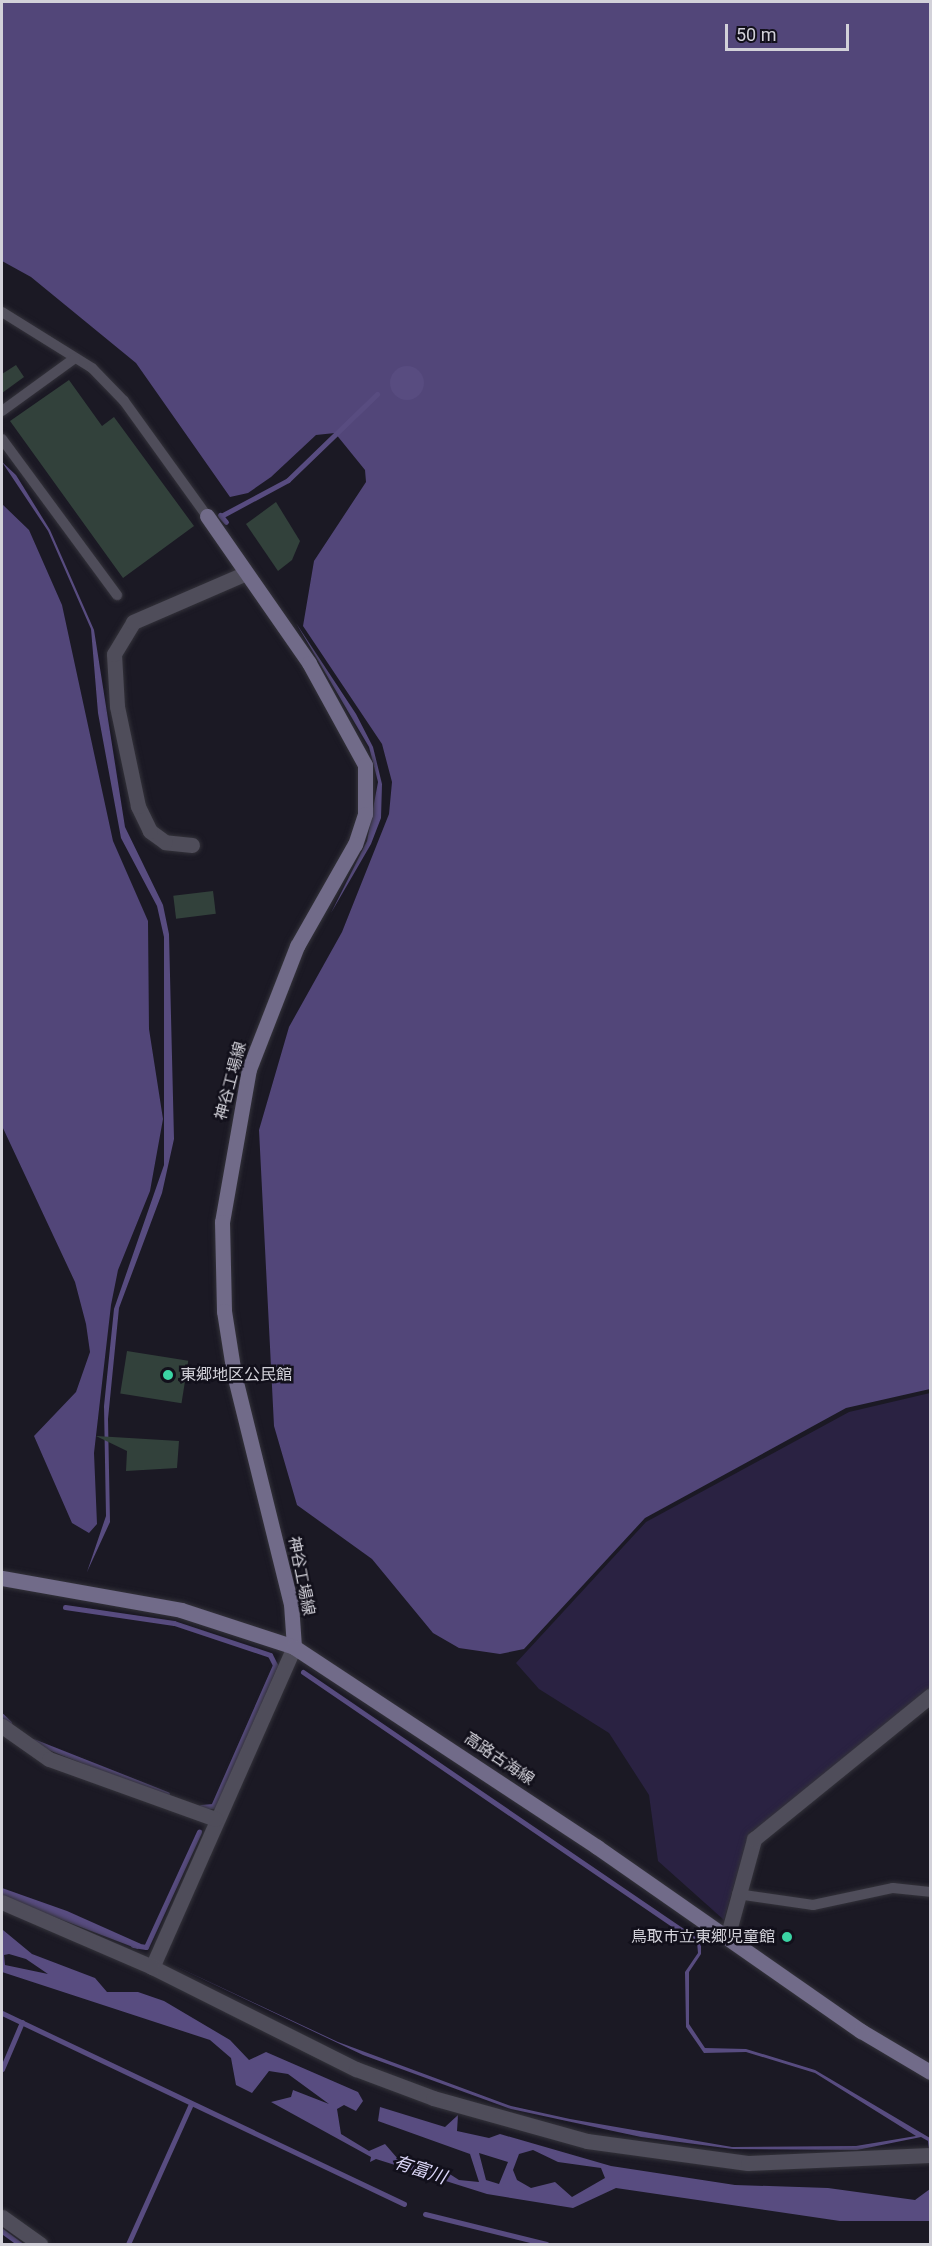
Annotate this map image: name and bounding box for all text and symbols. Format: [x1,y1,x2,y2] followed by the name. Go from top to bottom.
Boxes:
[728,12,852,50] scale bar
[736,24,776,45] text: 50 m
[211,1040,251,1122] street label: 神谷工場線
[180,1365,292,1385] place label: 東郷地区公民館
[161,1368,175,1382] marker: 東郷地区公民館
[284,1535,318,1617] street label: 神谷工場線
[460,1729,538,1789] street label: 高路古海線
[631,1927,775,1947] place label: 鳥取市立東郷児童館
[780,1930,794,1944] marker: 鳥取市立東郷児童館
[391,2151,449,2189] water label: 有富川

